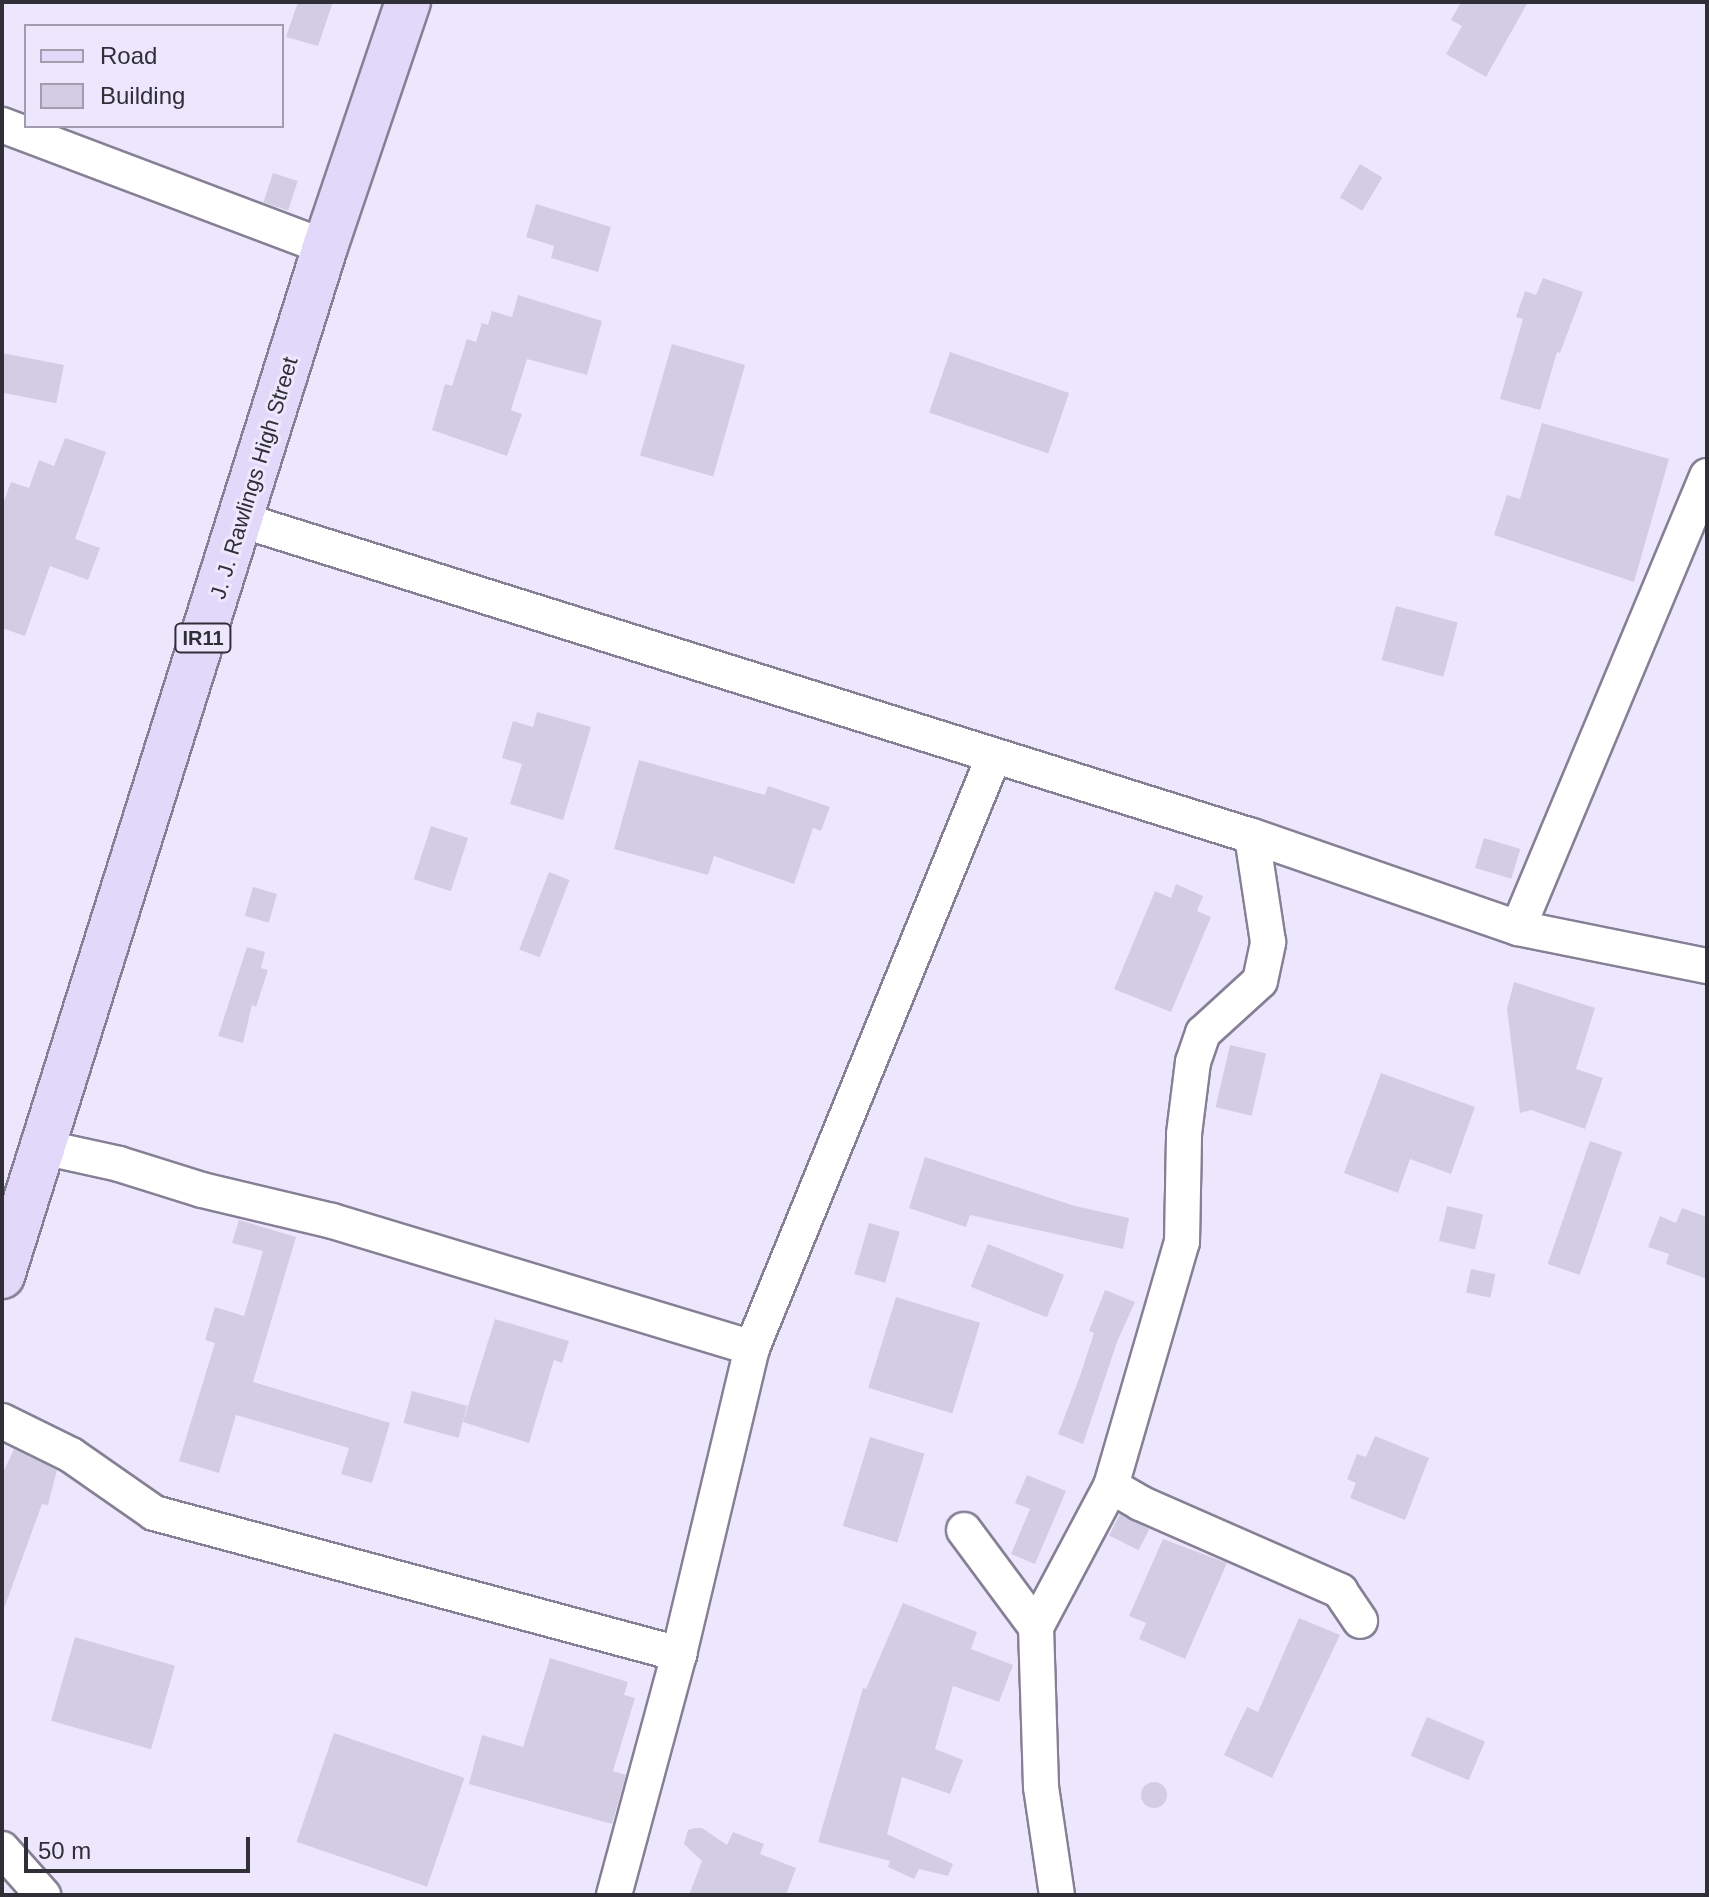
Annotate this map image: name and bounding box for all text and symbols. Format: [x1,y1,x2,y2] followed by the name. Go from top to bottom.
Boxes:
[24,24,284,128] legend
[100,42,157,69] text: Road
[100,82,185,109] text: Building
[205,354,303,602] street label: J. J. Rawlings High Street
[173,622,233,654] road number: IR11
[28,1821,254,1871] scale bar
[38,1837,91,1864] text: 50 m

